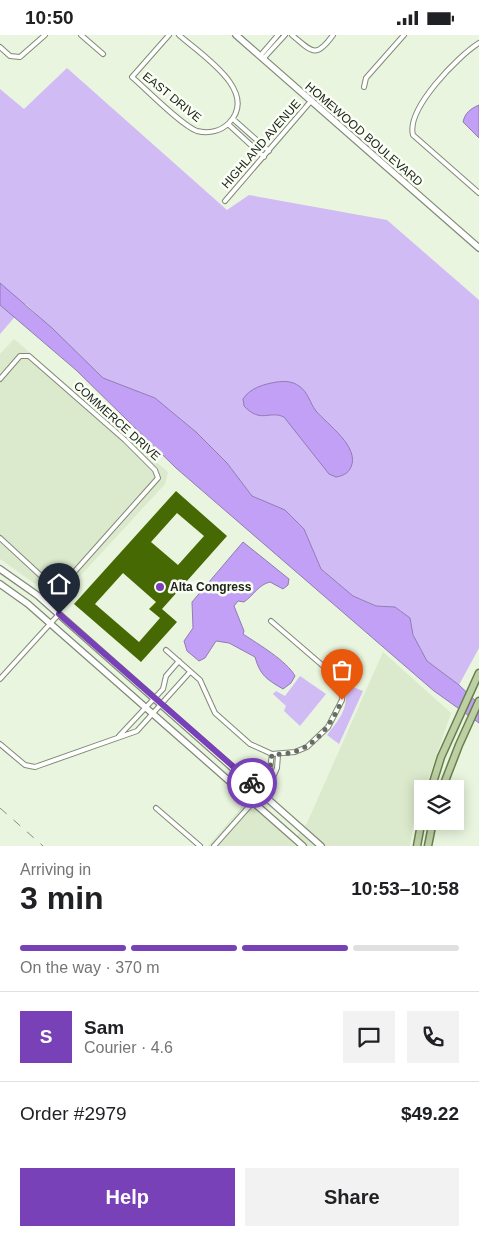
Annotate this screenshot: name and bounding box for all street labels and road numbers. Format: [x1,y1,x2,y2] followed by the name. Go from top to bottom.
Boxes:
[140,69,204,125] street label: EAST DRIVE
[302,79,426,189] street label: HOMEWOOD BOULEVARD
[219,97,303,191] street label: HIGHLAND AVENUE
[71,379,163,463] street label: COMMERCE DRIVE

